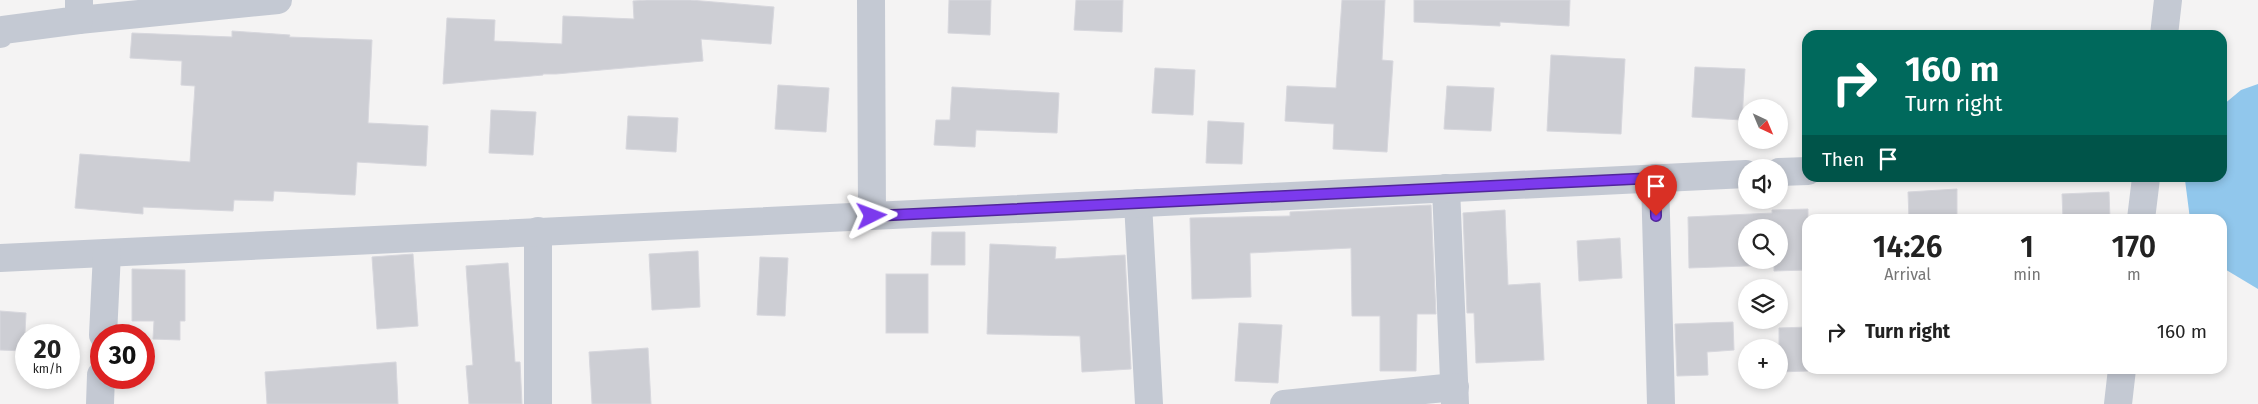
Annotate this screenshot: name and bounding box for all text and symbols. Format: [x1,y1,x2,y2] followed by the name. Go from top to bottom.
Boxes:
[1905,48,1999,90] text: 160 m
[1822,50,1887,115] icon: right
[1905,90,2002,117] text: Turn right
[1738,99,1788,149] north arrow
[1738,99,1788,389] map controls
[1874,145,1902,173] icon: arrive
[1822,148,1864,171] text: Then
[1738,159,1788,209] button: sound
[1635,165,1677,216] pin
[1642,172,1670,200] icon: arrive
[845,189,897,241] position arrow
[1738,219,1788,269] button: search
[1873,229,1942,265] text: 14:26
[2020,229,2034,265] text: 1
[2112,229,2156,265] text: 170
[1884,265,1931,284] text: Arrival
[2013,265,2041,284] text: min
[2127,265,2141,284] text: m
[1738,279,1788,329] button: layers
[1822,318,1850,346] icon: right
[1865,320,1950,343] text: Turn right
[2157,320,2207,343] text: 160 m
[90,324,155,389] speed limit sign: 30
[34,335,61,365] text: 20
[1738,339,1788,389] button: +
[33,362,62,376] text: km/h

